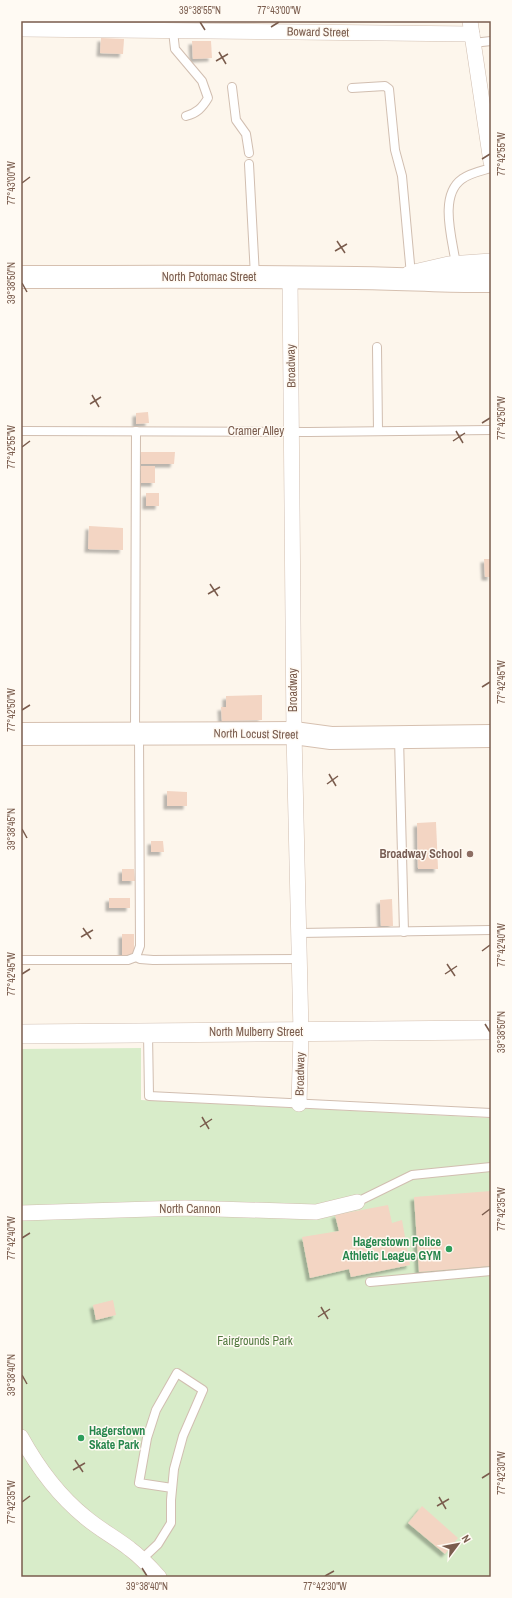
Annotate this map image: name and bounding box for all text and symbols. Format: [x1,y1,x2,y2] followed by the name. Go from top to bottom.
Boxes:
[179,4,221,17] text: 39°38'55"N
[257,4,301,17] text: 77°43'00"W
[287,23,350,41] street label: Boward Street
[495,132,508,176] text: 77°42'55"W
[5,161,18,205] text: 77°43'00"W
[5,262,18,304] text: 39°38'50"N
[162,269,257,285] street label: North Potomac Street
[283,344,299,388] street label: Broadway
[495,396,508,440] text: 77°42'50"W
[228,423,284,439] street label: Cramer Alley
[5,425,18,469] text: 77°42'55"W
[495,660,508,704] text: 77°42'45"W
[285,668,301,712] street label: Broadway
[5,688,18,732] text: 77°42'50"W
[213,725,299,743] street label: North Locust Street
[5,808,18,850] text: 39°38'45"N
[379,846,462,862] place label: Broadway School
[465,849,475,859] marker: Broadway School
[495,923,508,967] text: 77°42'40"W
[5,952,18,996] text: 77°42'45"W
[495,1011,508,1053] text: 39°38'50"N
[209,1024,303,1040] street label: North Mulberry Street
[292,1052,308,1096] street label: Broadway
[495,1187,508,1231] text: 77°42'35"W
[159,1201,221,1217] street label: North Cannon
[5,1216,18,1260] text: 77°42'40"W
[343,1234,442,1264] place label: Hagerstown Police Athletic League GYM
[444,1244,454,1254] marker: Hagerstown Police Athletic League GYM
[217,1333,293,1349] park label: Fairgrounds Park
[5,1354,18,1396] text: 39°38'40"N
[89,1423,145,1453] place label: Hagerstown Skate Park
[76,1433,86,1443] marker: Hagerstown Skate Park
[495,1451,508,1495] text: 77°42'30"W
[5,1480,18,1524] text: 77°42'35"W
[438,1524,478,1564] north arrow
[459,1532,474,1545] text: N
[126,1580,168,1593] text: 39°38'40"N
[303,1580,347,1593] text: 77°42'30"W

